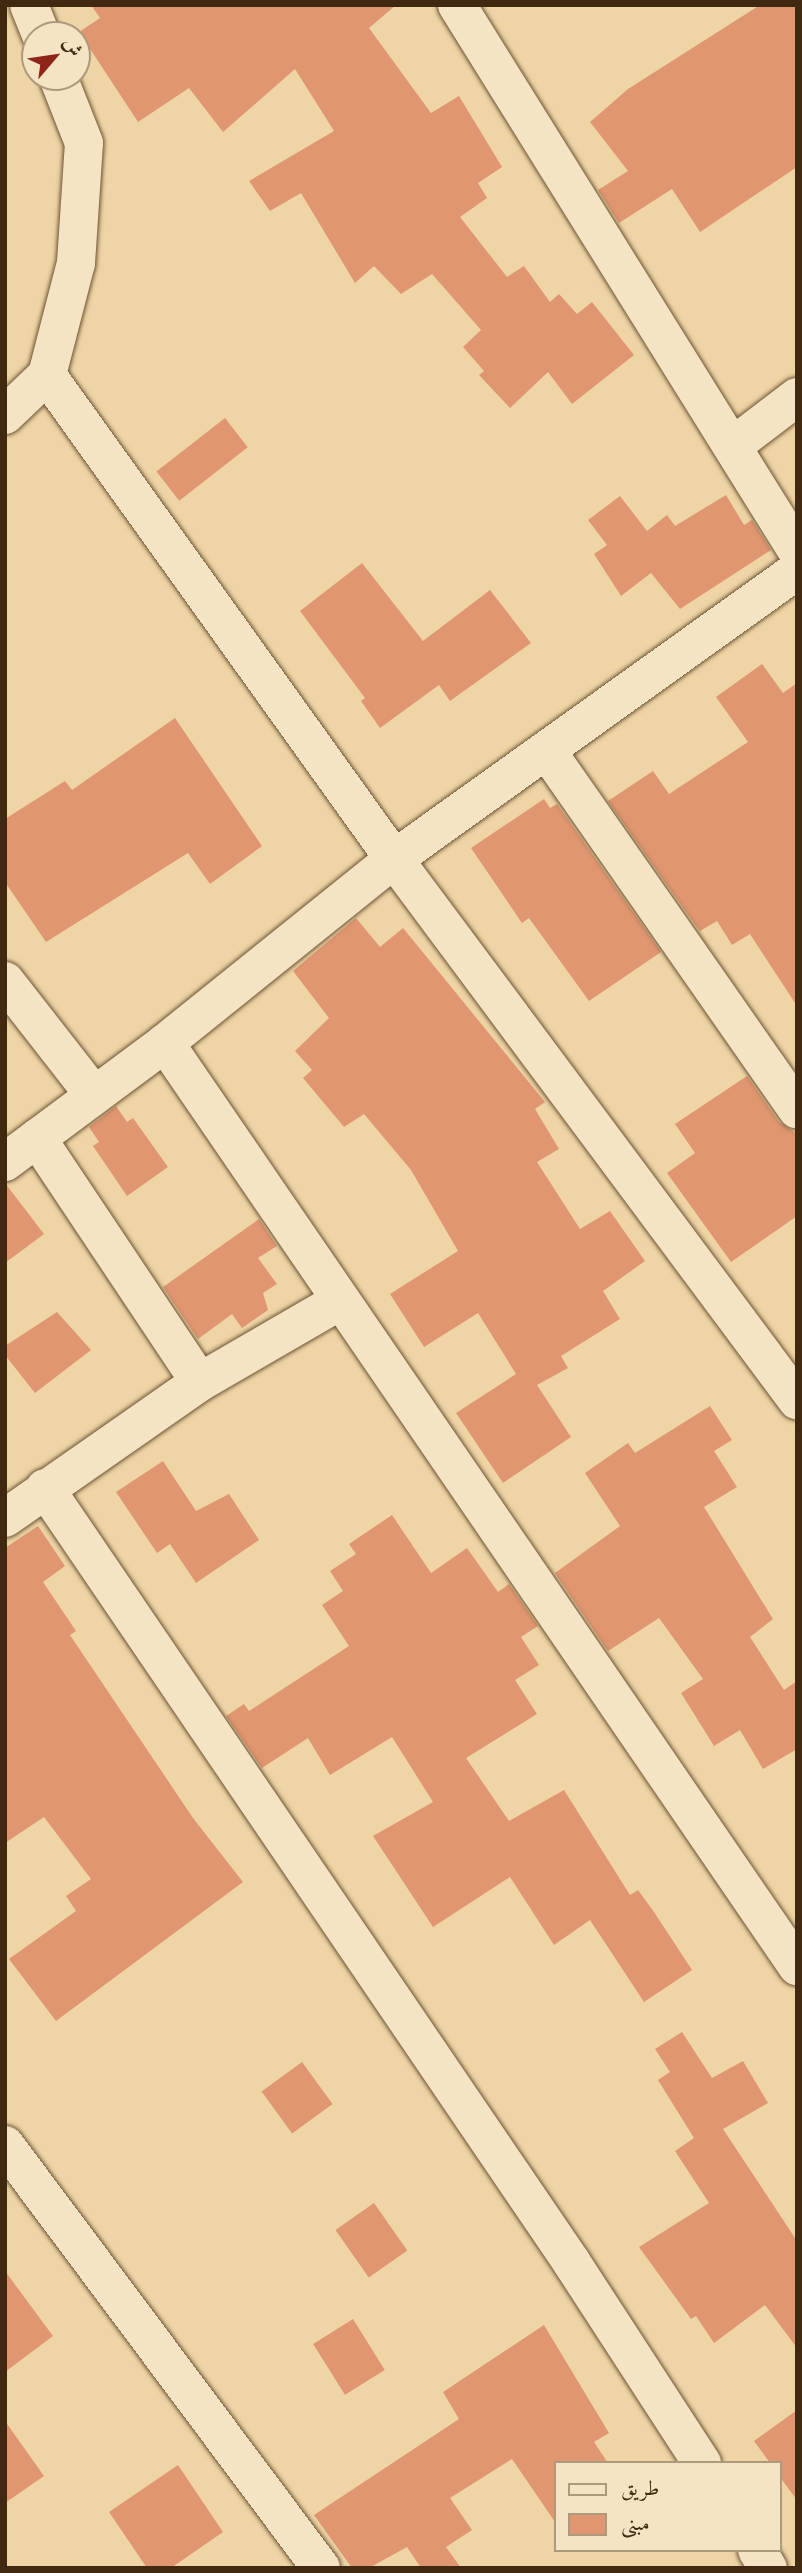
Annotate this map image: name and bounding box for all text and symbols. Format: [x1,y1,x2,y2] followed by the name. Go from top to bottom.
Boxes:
[21,21,91,91] north arrow
[58,33,88,61] text: ش
[554,2461,781,2552] legend
[621,2475,659,2502] text: طريق
[621,2510,650,2537] text: مبنى

